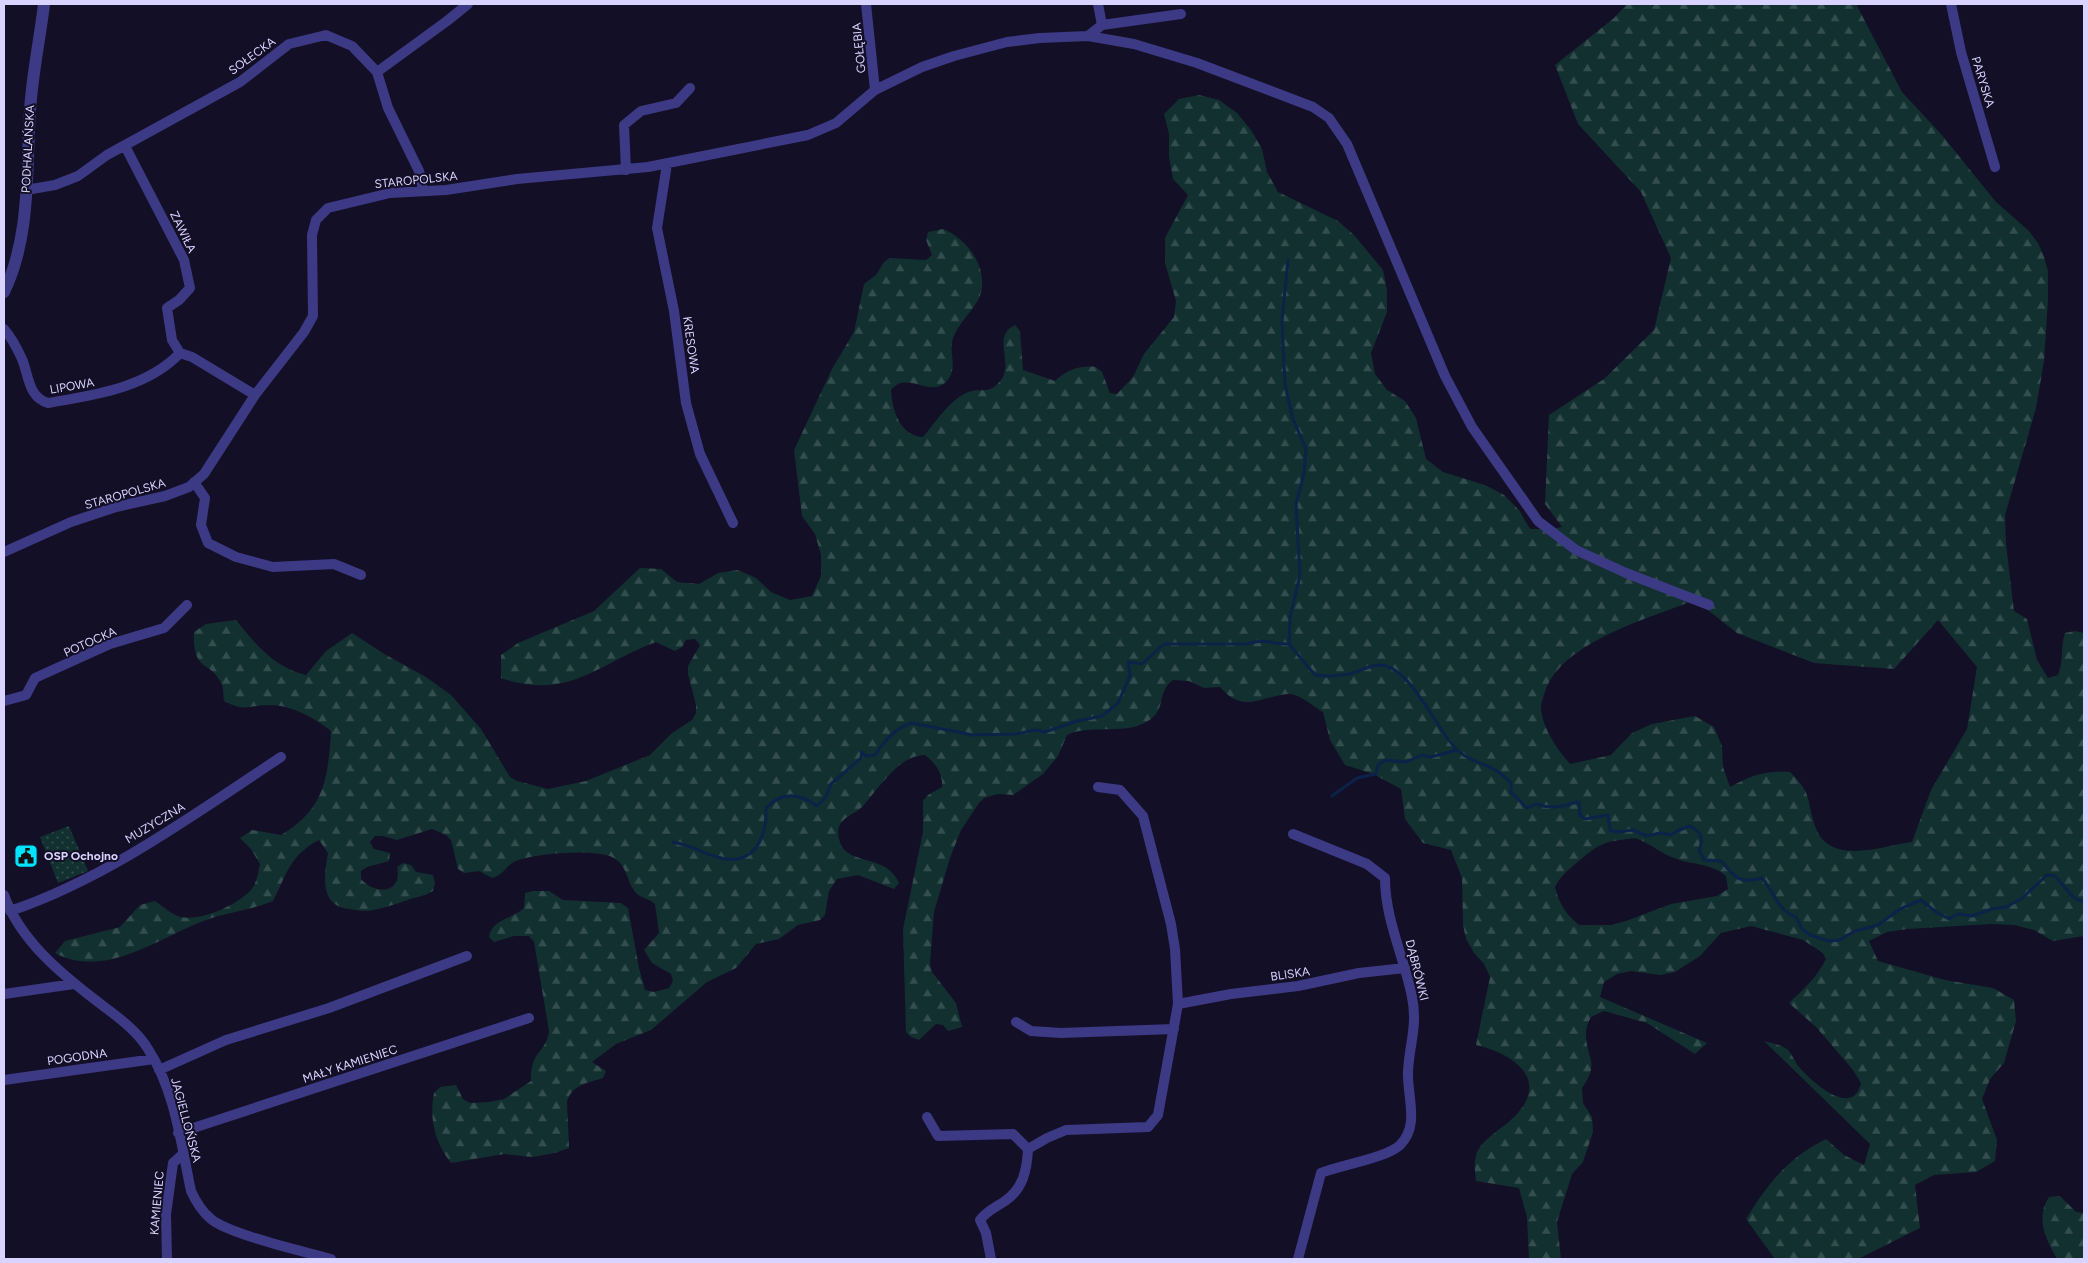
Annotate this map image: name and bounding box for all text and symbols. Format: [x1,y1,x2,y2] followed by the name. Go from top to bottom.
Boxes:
[849,22,869,74] street label: GOŁĘBIA
[226,34,278,78] street label: SOŁECKA
[1969,55,1997,109] street label: PARYSKA
[19,105,37,193] street label: PODHALAŃSKA
[374,169,458,191] street label: STAROPOLSKA
[167,209,199,255] street label: ZAWIŁA
[680,315,702,375] street label: KRESOWA
[49,375,95,397] street label: LIPOWA
[83,476,167,512] street label: STAROPOLSKA
[61,624,119,660] street label: POTOCKA
[123,800,187,846] street label: MUZYCZNA
[13,843,39,869] public building icon: OSP Ochojno
[44,849,118,863] place label: OSP Ochojno
[1403,938,1431,1002] street label: DĄBRÓWKI
[1269,964,1311,984] street label: BLISKA
[301,1042,400,1086] street label: MAŁY KAMIENIEC
[46,1046,108,1068] street label: POGODNA
[168,1076,204,1164] street label: JAGIELLOŃSKA
[147,1170,167,1236] street label: KAMIENIEC

